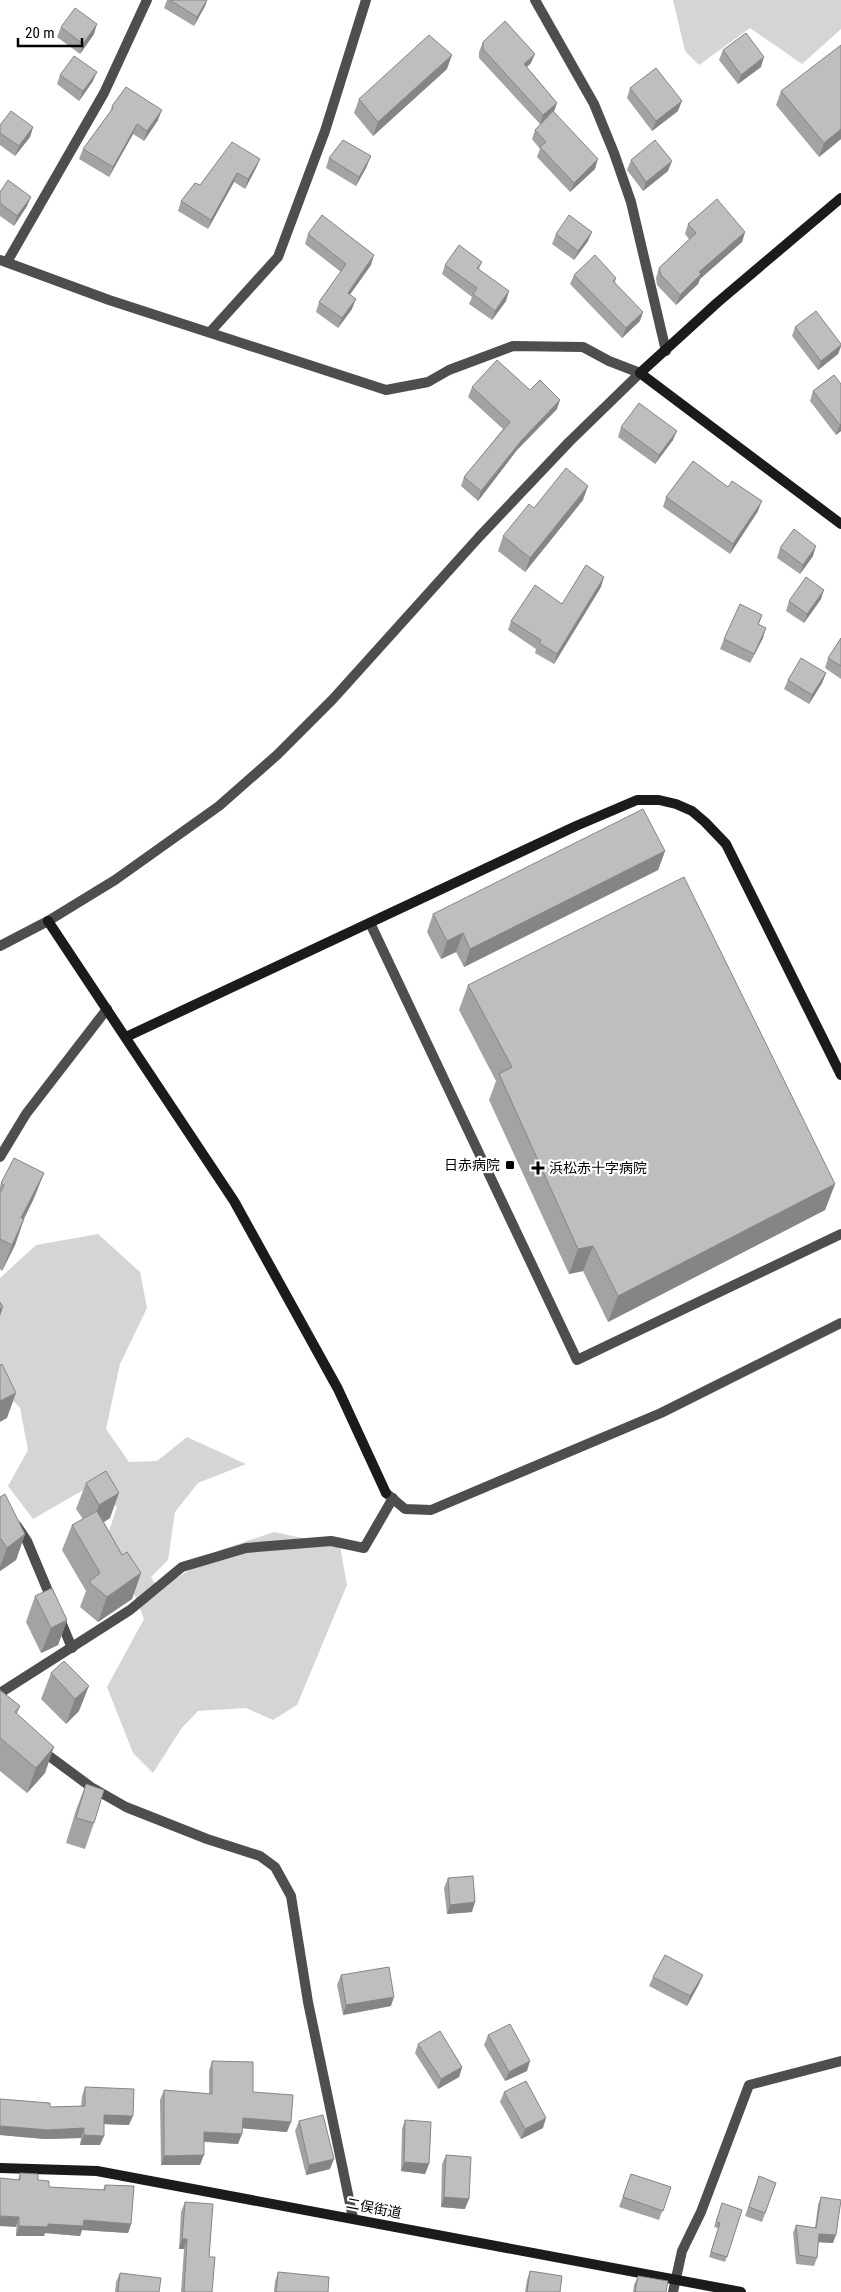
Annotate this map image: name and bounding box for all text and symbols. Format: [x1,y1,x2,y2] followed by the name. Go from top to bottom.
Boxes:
[18,15,81,47] scale bar
[25,24,55,42] text: 20 m
[444,1157,500,1173] place label: 日赤病院
[504,1159,516,1171] marker: 日赤病院
[549,1160,647,1176] place label: 浜松赤十字病院
[531,1161,545,1175] marker: 浜松赤十字病院
[345,2195,403,2221] street label: 二俣街道

